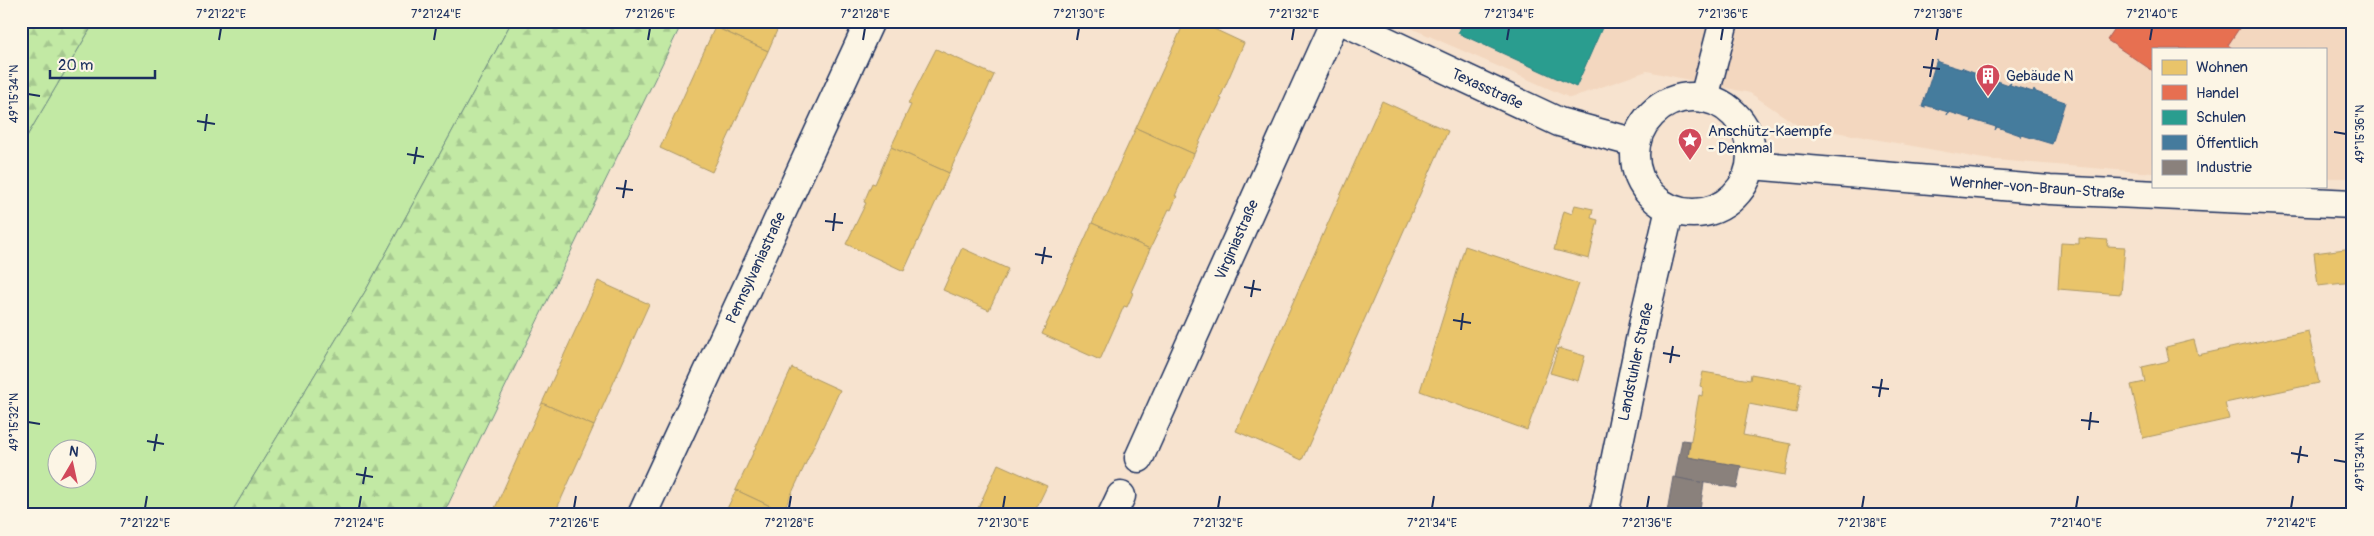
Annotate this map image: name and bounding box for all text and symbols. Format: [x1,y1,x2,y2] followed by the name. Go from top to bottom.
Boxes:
[196,7,246,22] text: 7°21'22"E
[411,7,461,22] text: 7°21'24"E
[625,7,675,22] text: 7°21'26"E
[840,7,890,22] text: 7°21'28"E
[1053,7,1105,22] text: 7°21'30"E
[1269,7,1319,22] text: 7°21'32"E
[1484,7,1534,22] text: 7°21'34"E
[1698,7,1748,22] text: 7°21'36"E
[1913,7,1963,22] text: 7°21'38"E
[2126,7,2178,22] text: 7°21'40"E
[50,48,155,80] scale bar
[2152,48,2326,188] legend
[58,56,93,75] text: 20 m
[2196,58,2248,77] text: Wohnen
[1975,63,2001,97] building icon: Gebäude N
[1448,64,1526,114] street label: Texasstraße
[7,65,22,123] text: 49°15'34"N
[2006,67,2074,86] place label: Gebäude N
[2196,84,2239,103] text: Handel
[2353,105,2368,163] text: 49°15'36"N
[2196,108,2246,127] text: Schulen
[1708,122,1832,158] place label: Anschütz-Kaempfe - Denkmal
[1677,127,1703,161] place icon: Anschütz-Kaempfe - Denkmal
[2196,134,2258,153] text: Öffentlich
[2196,158,2252,177] text: Industrie
[1949,172,2126,204] street label: Wernher-von-Braun-Straße
[1211,196,1263,283] street label: Virginiastraße
[722,209,790,327] street label: Pennsylvaniastraße
[1614,301,1658,423] street label: Landstuhler Straße
[7,393,22,451] text: 49°15'32"N
[2353,433,2368,491] text: 49°15'34"N
[48,438,98,488] north arrow
[68,443,80,461] text: N
[120,516,170,531] text: 7°21'22"E
[334,516,384,531] text: 7°21'24"E
[549,516,599,531] text: 7°21'26"E
[764,516,814,531] text: 7°21'28"E
[977,516,1029,531] text: 7°21'30"E
[1193,516,1243,531] text: 7°21'32"E
[1407,516,1457,531] text: 7°21'34"E
[1622,516,1672,531] text: 7°21'36"E
[1837,516,1887,531] text: 7°21'38"E
[2050,516,2102,531] text: 7°21'40"E
[2266,516,2316,531] text: 7°21'42"E

